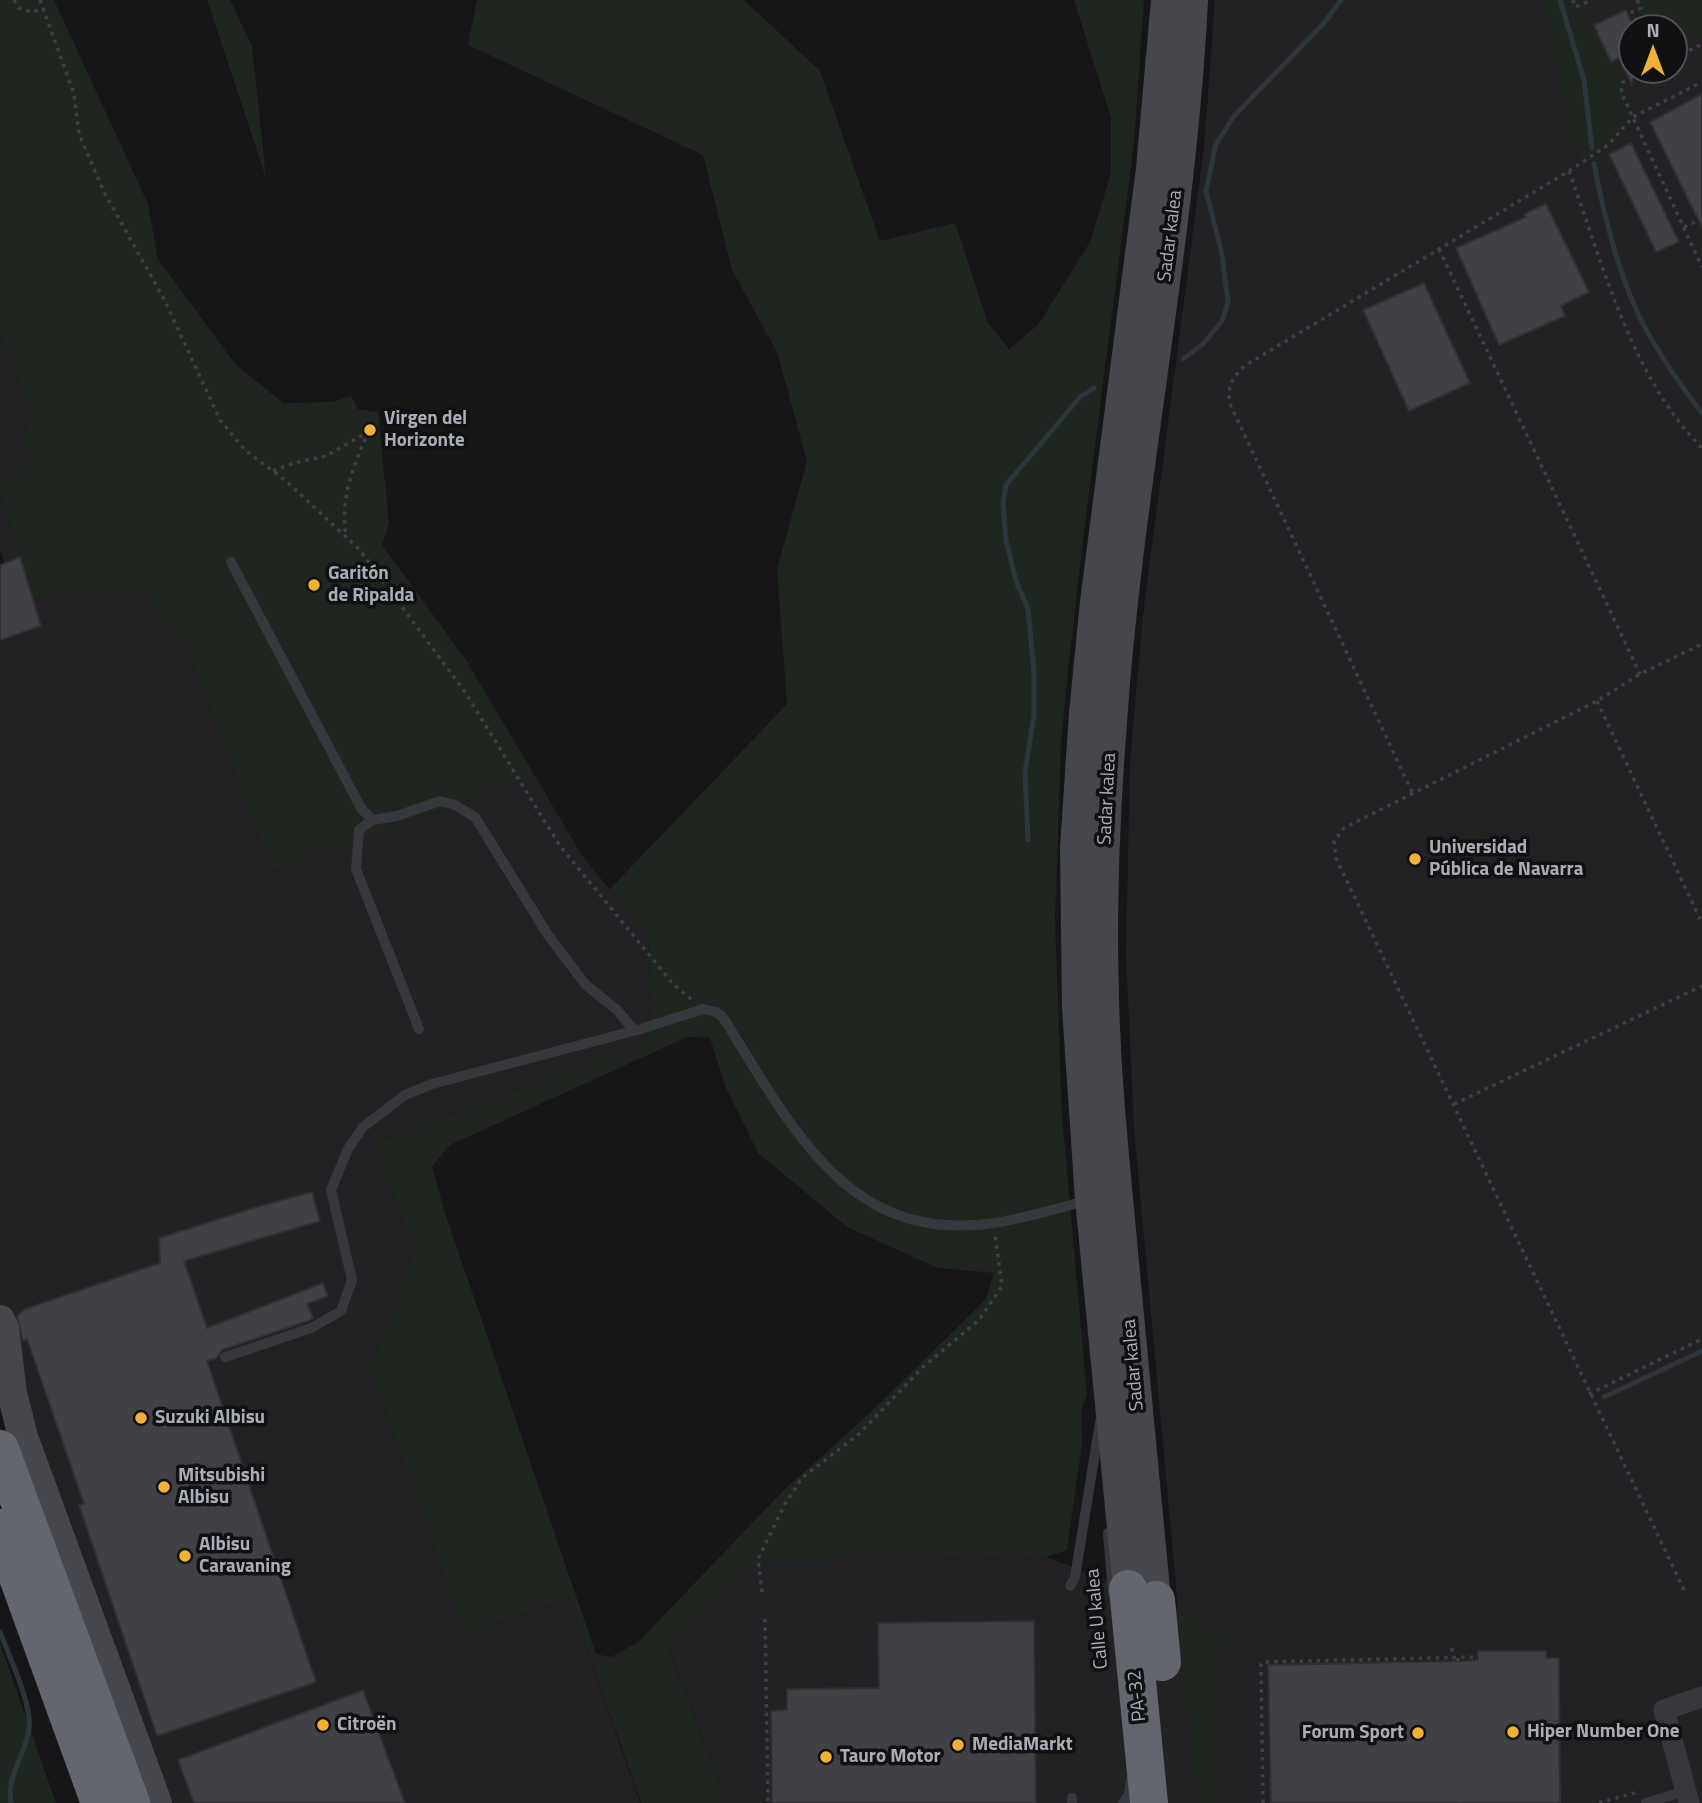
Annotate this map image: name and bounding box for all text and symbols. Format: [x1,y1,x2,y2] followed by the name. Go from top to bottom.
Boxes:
[1618,14,1688,84] north arrow
[1646,15,1660,44] text: N
[1154,189,1188,283] street label: Sadar kalea
[384,408,467,452] place label: Virgen del Horizonte
[362,422,378,438] marker: Virgen del Horizonte
[328,563,414,607] place label: Garitón de Ripalda
[306,577,322,593] marker: Garitón de Ripalda
[1094,752,1122,846] street label: Sadar kalea
[1429,837,1583,881] place label: Universidad Pública de Navarra
[1407,851,1423,867] marker: Universidad Pública de Navarra
[1119,1318,1149,1412] street label: Sadar kalea
[155,1407,265,1429] place label: Suzuki Albisu
[133,1410,149,1426] marker: Suzuki Albisu
[178,1465,265,1509] place label: Mitsubishi Albisu
[156,1479,172,1495] marker: Mitsubishi Albisu
[199,1534,291,1578] place label: Albisu Caravaning
[177,1548,193,1564] marker: Albisu Caravaning
[1082,1568,1114,1670] street label: Calle U kalea
[1124,1669,1152,1723] street label: PA-32
[337,1714,397,1736] place label: Citroën
[315,1717,331,1733] marker: Citroën
[1527,1721,1680,1743] place label: Hiper Number One
[1302,1722,1404,1744] place label: Forum Sport
[1505,1724,1521,1740] marker: Hiper Number One
[1410,1725,1426,1741] marker: Forum Sport
[972,1734,1073,1756] place label: MediaMarkt
[950,1737,966,1753] marker: MediaMarkt
[840,1746,941,1768] place label: Tauro Motor
[818,1749,834,1765] marker: Tauro Motor

